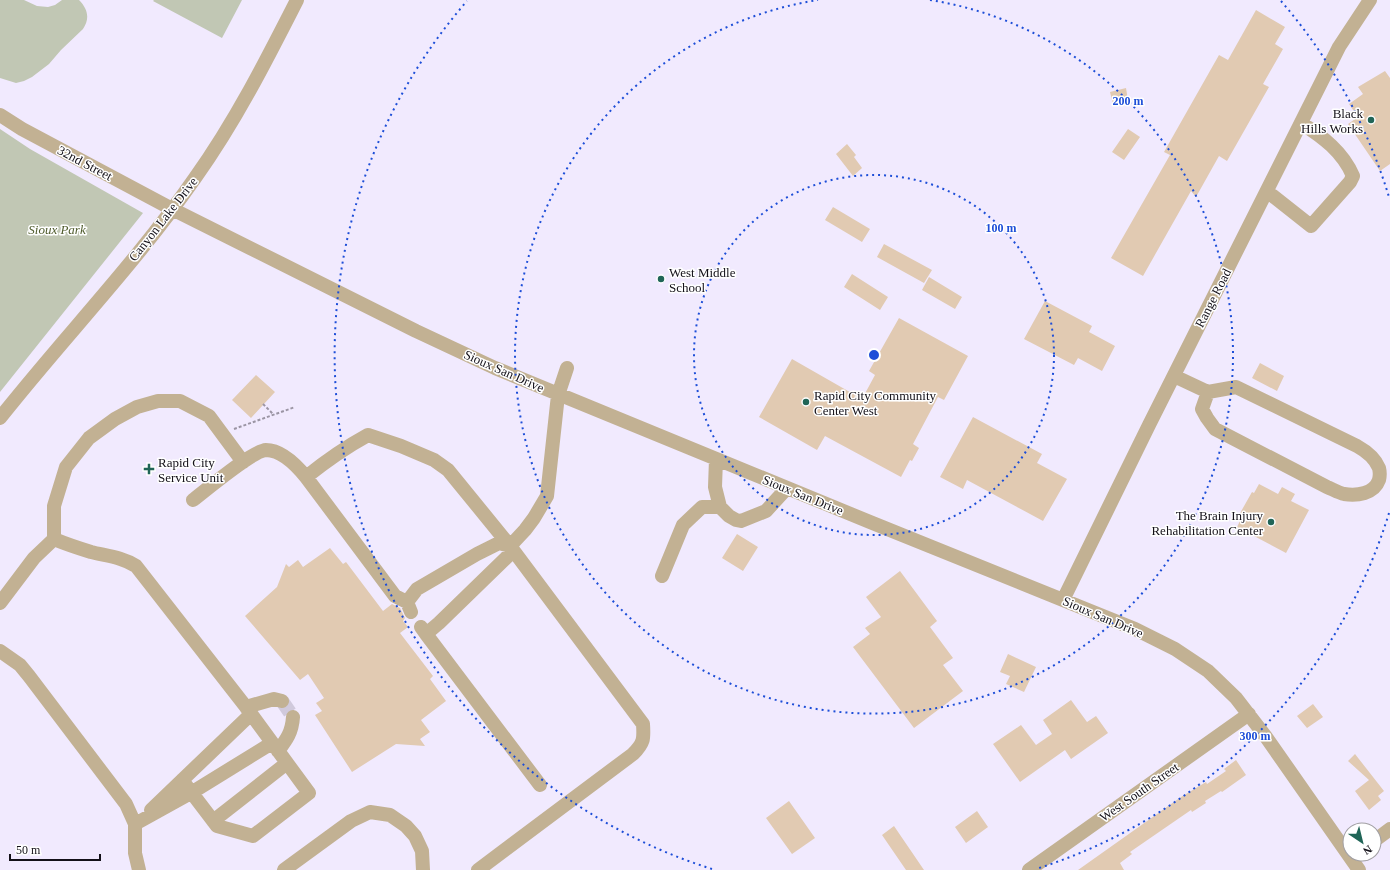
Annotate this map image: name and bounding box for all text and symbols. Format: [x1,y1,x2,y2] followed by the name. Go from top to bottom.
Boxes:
[1113,94,1144,108] text: 200 m
[1301,106,1363,136] place label: Black Hills Works
[1366,115,1376,125] marker: Black Hills Works
[55,142,115,184] street label: 32nd Street
[126,174,201,264] street label: Canyon Lake Drive
[986,221,1017,235] text: 100 m
[28,222,86,237] park label: Sioux Park
[669,265,736,295] place label: West Middle School
[1192,266,1234,330] street label: Range Road
[656,274,666,284] marker: West Middle School
[462,347,547,395] street label: Sioux San Drive
[867,348,881,362] centre of rings
[814,388,937,418] place label: Rapid City Community Center West
[801,397,811,407] marker: Rapid City Community Center West
[158,455,224,485] place label: Rapid City Service Unit
[143,463,155,475] marker: Rapid City Service Unit
[760,472,846,518] street label: Sioux San Drive
[1151,508,1264,538] place label: The Brain Injury Rehabilitation Center
[1266,517,1276,527] marker: The Brain Injury Rehabilitation Center
[1061,593,1146,641] street label: Sioux San Drive
[1240,729,1271,743] text: 300 m
[1097,759,1182,825] street label: West South Street
[1342,822,1382,862] north arrow
[10,836,100,862] scale bar
[16,843,41,857] text: 50 m
[1361,843,1374,857] text: N

